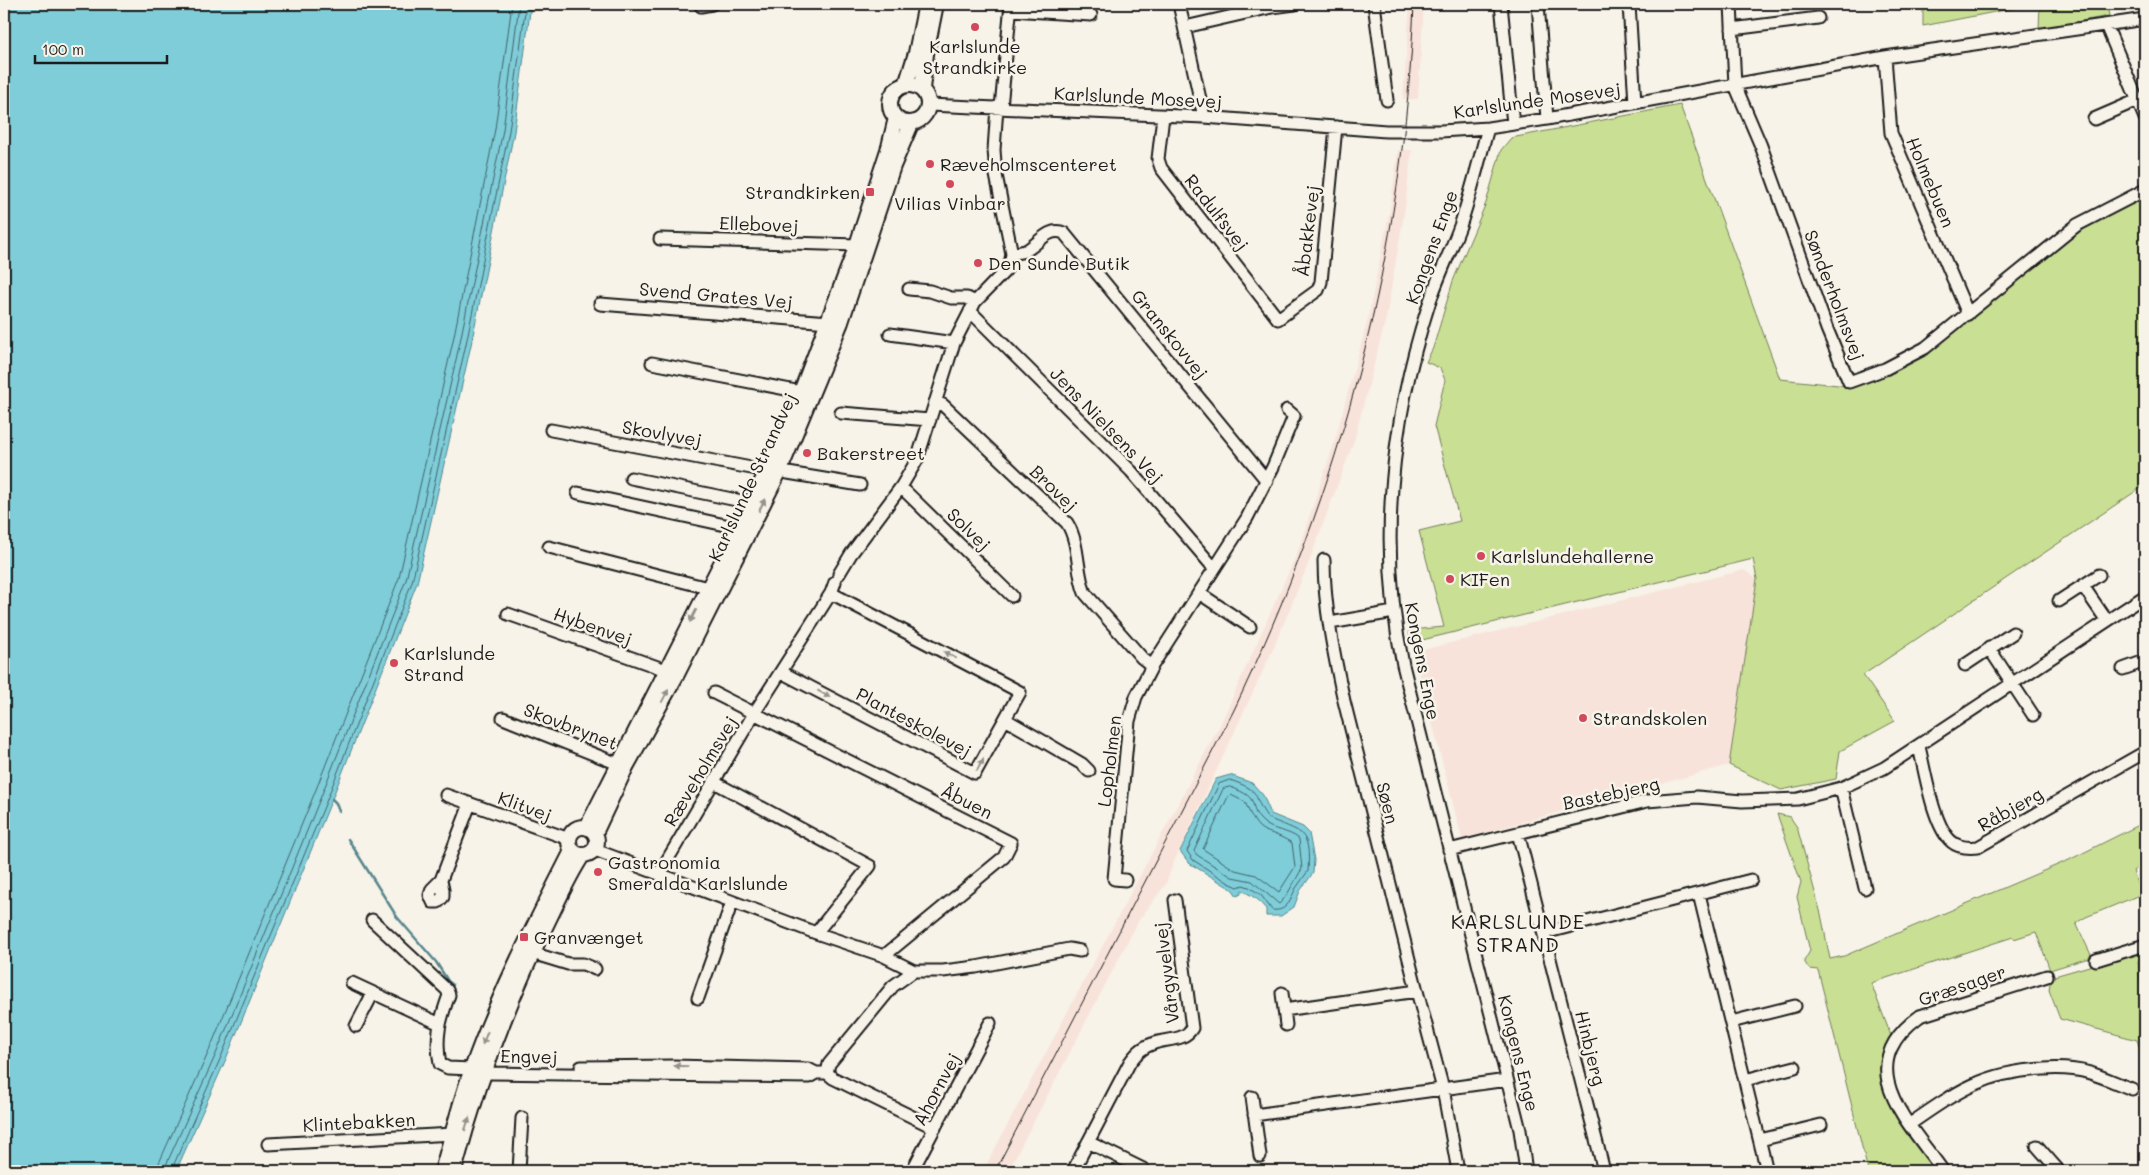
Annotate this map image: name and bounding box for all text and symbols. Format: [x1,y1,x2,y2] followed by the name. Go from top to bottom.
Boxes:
[969,21,981,33] marker: Karlslunde Strandkirke
[35,32,168,64] scale bar
[923,34,1027,79] place label: Karlslunde Strandkirke
[42,39,84,59] text: 100 m
[1452,76,1622,124] street label: Karlslunde Mosevej
[1053,81,1223,113] street label: Karlslunde Mosevej
[1901,133,1961,231] street label: Holmebuen
[940,152,1117,176] place label: Ræveholmscenteret
[924,158,936,170] marker: Ræveholmscenteret
[1180,169,1254,255] street label: Radulfsvej
[944,178,956,190] marker: Vilias Vinbar
[746,180,860,204] place label: Strandkirken
[1289,184,1325,278] street label: Åbakkevej
[864,186,876,198] marker: Strandkirken
[1399,187,1463,307] street label: Kongens Enge
[894,191,1006,215] place label: Vilias Vinbar
[719,211,799,237] street label: Ellebovej
[1799,226,1871,364] street label: Sønderholmsvej
[988,251,1130,275] place label: Den Sunde Butik
[972,257,984,269] marker: Den Sunde Butik
[638,276,794,314] street label: Svend Grates Vej
[1126,284,1214,384] street label: Granskovvej
[1045,362,1169,488] street label: Jens Nielsens Vej
[702,389,802,565] street label: Karlslunde Strandvej
[620,414,704,452] street label: Skovlyvej
[817,441,925,465] place label: Bakerstreet
[801,447,813,459] marker: Bakerstreet
[1025,459,1083,517] street label: Brovej
[758,498,766,512] one-way arrow
[942,502,996,556] street label: Solvej
[1491,544,1654,568] place label: Karlslundehallerne
[1475,550,1487,562] marker: Karlslundehallerne
[1460,567,1510,591] place label: KIFen
[1444,573,1456,585] marker: KIFen
[1400,600,1446,722] street label: Kongens Enge
[551,601,635,651] street label: Hybenvej
[689,609,697,624] one-way arrow
[404,641,495,686] place label: Karlslunde Strand
[943,651,957,659] one-way arrow
[388,657,400,669] marker: Karlslunde Strand
[852,682,976,762] street label: Planteskolevej
[661,689,669,704] one-way arrow
[817,690,831,698] one-way arrow
[521,697,621,755] street label: Skovbrynet
[1593,706,1707,730] place label: Strandskolen
[658,711,742,831] street label: Ræveholmsvej
[1577,712,1589,724] marker: Strandskolen
[1091,714,1127,808] street label: Lopholmen
[975,758,984,772] one-way arrow
[1560,771,1662,815] street label: Bastebjerg
[937,778,997,824] street label: Åbuen
[1371,780,1405,826] street label: Søen
[1973,781,2047,837] street label: Råbjerg
[495,785,555,827] street label: Klitvej
[608,850,788,895] place label: Gastronomia Smeralda Karlslunde
[592,866,604,878] marker: Gastronomia Smeralda Karlslunde
[1451,908,1585,957] district label: KARLSLUNDE STRAND
[1148,921,1184,1025] street label: Vårgyvelvej
[534,925,644,949] place label: Granvænget
[518,931,530,943] marker: Granvænget
[1915,959,2009,1011] street label: Græsager
[1493,992,1545,1114] street label: Kongens Enge
[1570,1008,1612,1088] street label: Hinbjerg
[480,1030,488,1045] one-way arrow
[500,1044,558,1068] street label: Engvej
[907,1048,965,1130] street label: Ahornvej
[673,1062,689,1070] one-way arrow
[302,1107,416,1137] street label: Klintebakken
[464,1117,471,1132] one-way arrow

